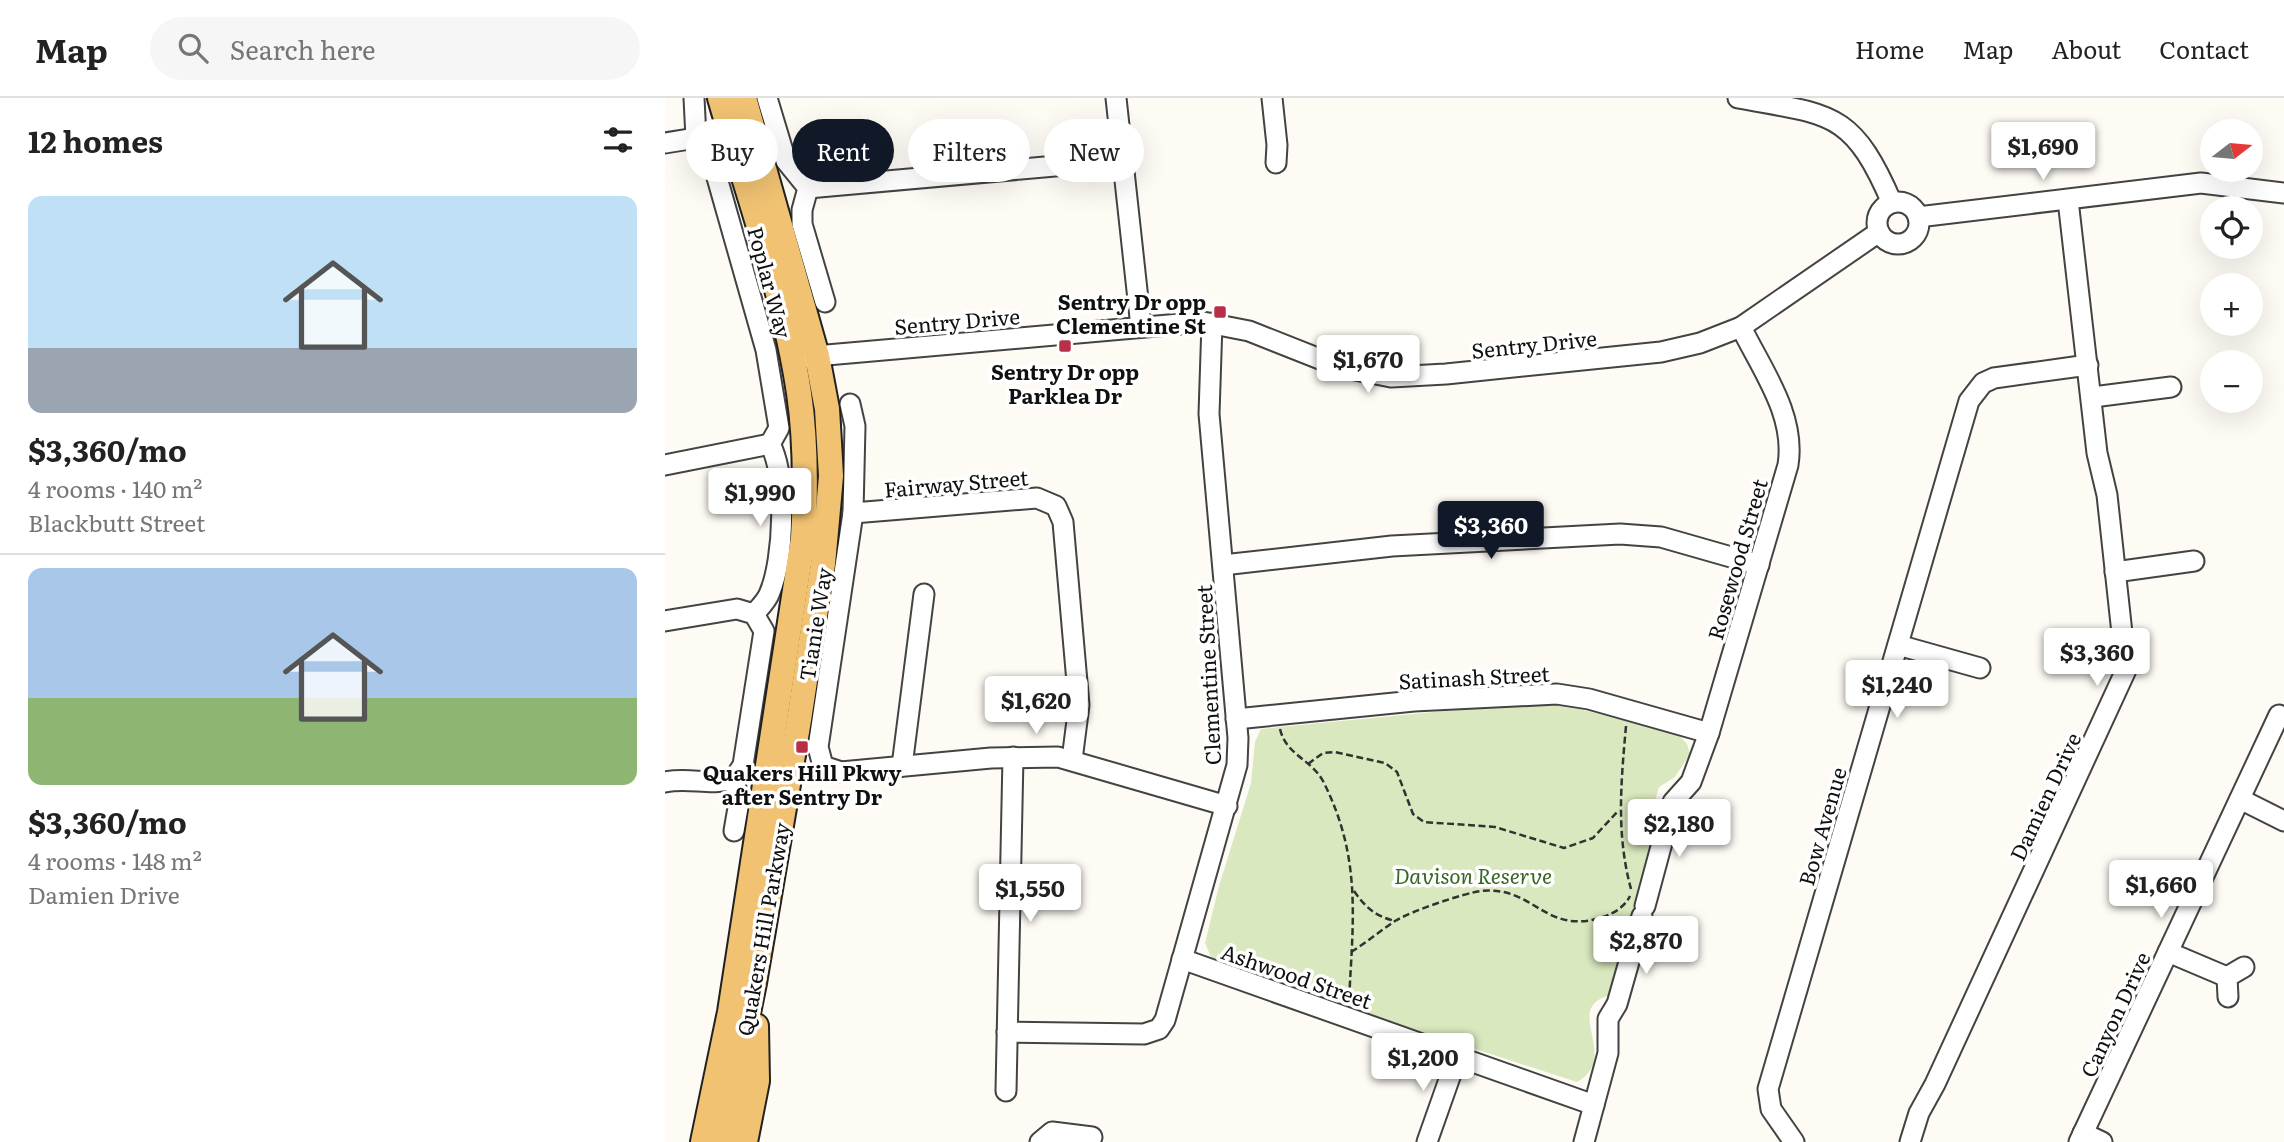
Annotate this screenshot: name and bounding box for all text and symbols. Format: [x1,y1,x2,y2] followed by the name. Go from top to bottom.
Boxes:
[150,17,640,80] search box
[35,24,108,73] text: Map
[174,29,212,67] icon: search
[230,29,376,68] text: Search here
[1855,31,1924,66] text: Home
[1962,31,2013,66] text: Map
[2051,31,2121,66] text: About
[2159,31,2249,66] text: Contact
[28,118,163,162] text: 12 homes
[686,119,778,182] chip: Buy
[792,119,894,182] chip: Rent
[908,119,1030,182] chip: Filters
[1044,119,1144,182] chip: New
[2200,119,2263,182] north arrow
[2200,119,2263,413] map controls
[599,121,637,159] icon: filters
[1986,122,2100,182] pin: $1,690
[2007,128,2079,162] text: $1,690
[2200,196,2263,259] button: locate
[741,223,801,342] street label: Poplar Way
[270,242,396,368] icon: home
[2200,273,2263,336] button: +
[1056,285,1207,340] place label: Sentry Dr opp Clementine St
[893,299,1021,341] street label: Sentry Drive
[1212,304,1228,320] marker: Sentry Dr opp Clementine St
[1470,321,1598,365] street label: Sentry Drive
[1311,336,1425,395] pin: $1,670
[1057,338,1073,354] marker: Sentry Dr opp Parklea Dr
[1333,341,1403,375] text: $1,670
[2200,350,2263,413] button: −
[991,355,1139,410] place label: Sentry Dr opp Parklea Dr
[28,427,187,471] text: $3,360/mo
[883,460,1030,504] street label: Fairway Street
[703,468,817,528] pin: $1,990
[28,471,202,505] text: 4 rooms · 140 m²
[724,474,796,508] text: $1,990
[1698,474,1774,643] street label: Rosewood Street
[1434,502,1548,561] pin: $3,360
[28,505,205,539] text: Blackbutt Street
[1454,507,1528,541] text: $3,360
[790,564,838,683] street label: Tianie Way
[1187,583,1227,766] street label: Clementine Street
[270,614,396,740] icon: home
[2040,628,2154,688] pin: $3,360
[2060,634,2134,668] text: $3,360
[1398,657,1551,695] street label: Satinash Street
[1840,660,1954,720] pin: $1,240
[1861,666,1933,700] text: $1,240
[979,676,1093,736] pin: $1,620
[1001,682,1071,716] text: $1,620
[2001,727,2087,865] street label: Damien Drive
[794,739,810,755] marker: Quakers Hill Pkwy after Sentry Dr
[703,756,901,811] place label: Quakers Hill Pkwy after Sentry Dr
[1789,763,1853,889] street label: Bow Avenue
[28,799,187,843] text: $3,360/mo
[1622,800,1736,859] pin: $2,180
[1644,805,1714,839] text: $2,180
[728,819,796,1038] street label: Quakers Hill Parkway
[28,843,202,877] text: 4 rooms · 148 m²
[1394,859,1552,890] park label: Davison Reserve
[2104,860,2218,920] pin: $1,660
[973,864,1087,924] pin: $1,550
[2125,866,2197,900] text: $1,660
[995,870,1065,904] text: $1,550
[28,877,180,911] text: Damien Drive
[1589,916,1703,976] pin: $2,870
[1609,922,1683,956] text: $2,870
[1217,935,1377,1015] street label: Ashwood Street
[2071,946,2157,1082] street label: Canyon Drive
[1366,1034,1480,1093] pin: $1,200
[1387,1039,1459,1073] text: $1,200

